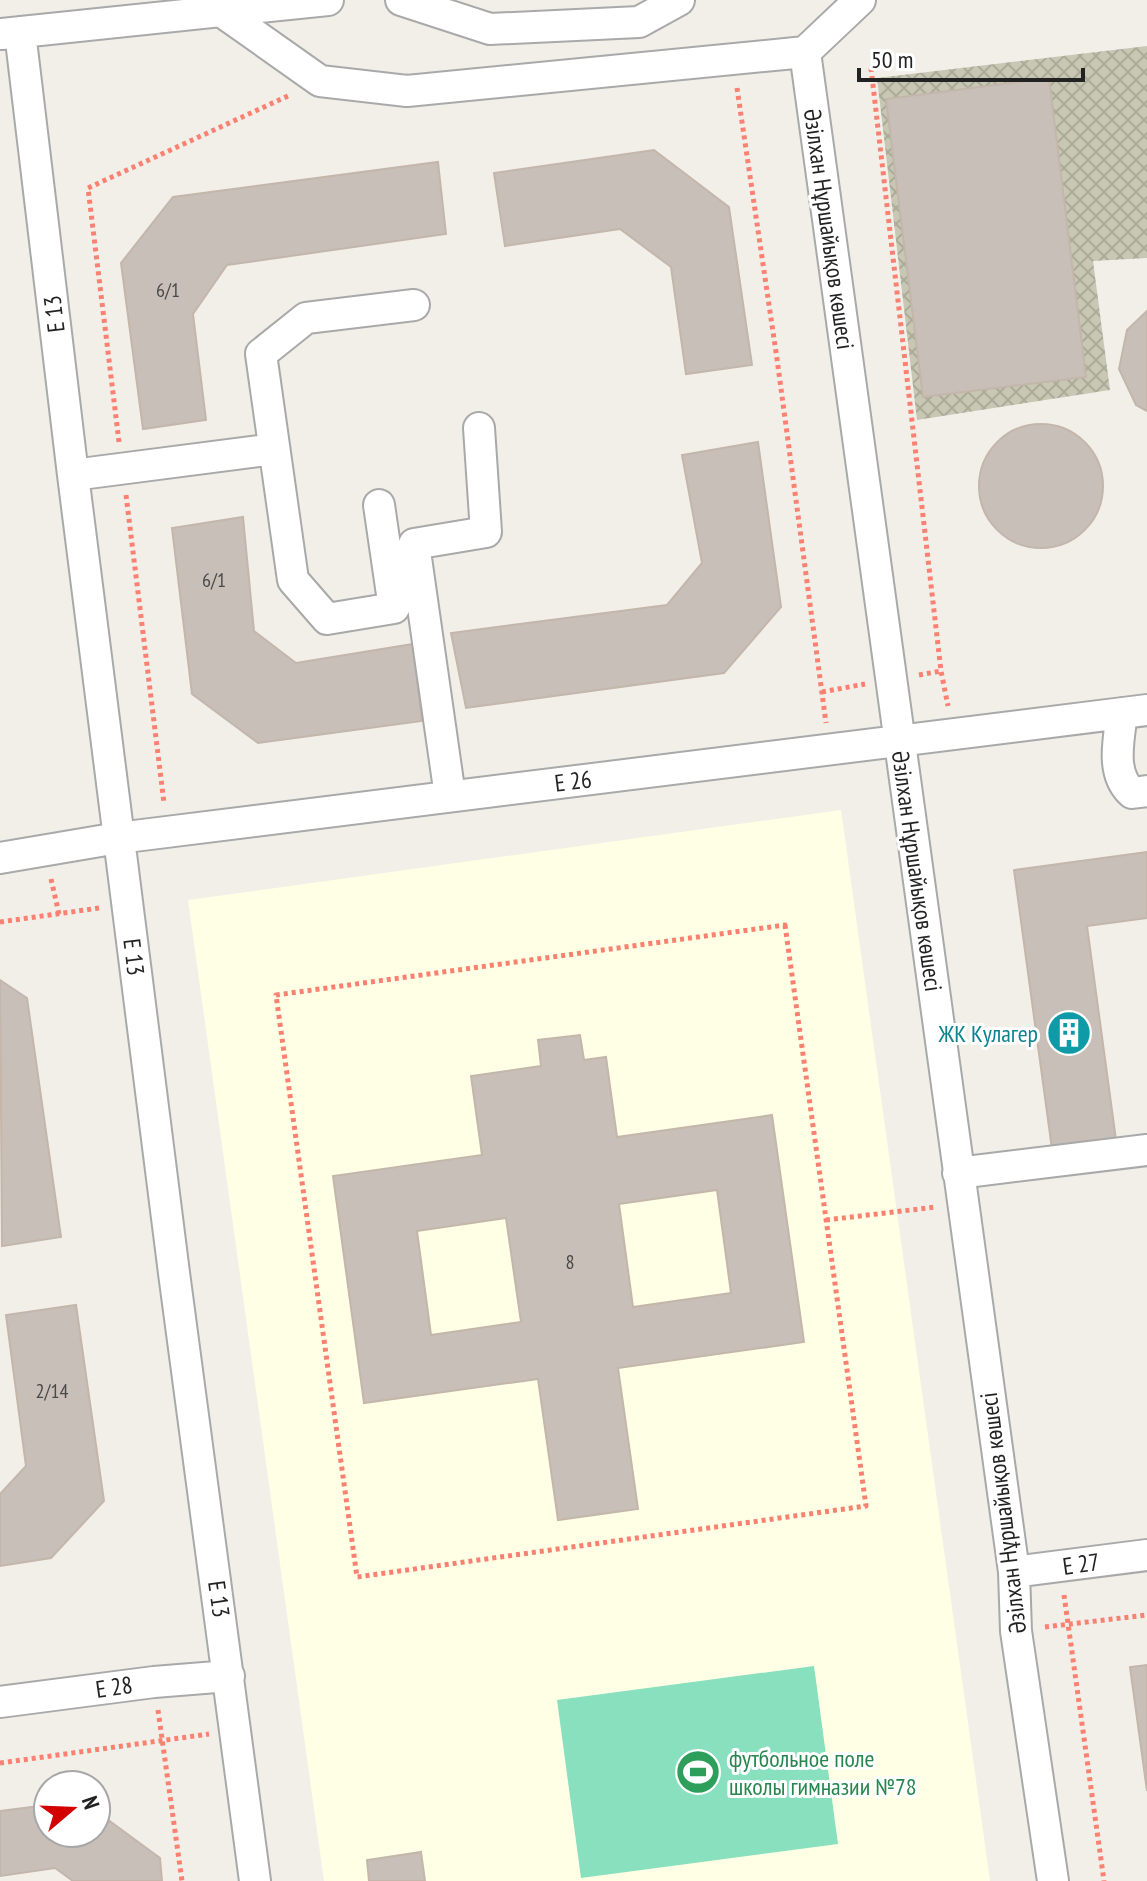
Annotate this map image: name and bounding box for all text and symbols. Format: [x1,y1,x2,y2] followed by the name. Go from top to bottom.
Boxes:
[859,32,1083,82] scale bar
[871,44,913,75] text: 50 m
[797,107,861,351] street label: Әзілхан Нұршайықов көшесі
[156,277,180,303] house number: 6/1
[36,294,72,334] street label: E 13
[202,567,226,593] house number: 6/1
[885,749,949,993] street label: Әзілхан Нұршайықов көшесі
[553,763,593,799] street label: E 26
[116,937,152,977] street label: E 13
[1045,1009,1093,1057] building icon: ЖК Кулагер
[937,1018,1038,1049] place label: ЖК Кулагер
[566,1249,575,1275] house number: 8
[36,1378,68,1404] house number: 2/14
[973,1391,1033,1635] street label: Әзілхан Нұршайықов көшесі
[1061,1546,1101,1582] street label: E 27
[201,1579,237,1619] street label: E 13
[94,1669,134,1705] street label: E 28
[729,1743,917,1802] place label: футбольное поле школы гимназии №78
[674,1748,722,1796] sports icon: футбольное поле школы гимназии №78
[32,1769,112,1849] north arrow
[76,1792,106,1813] text: N

